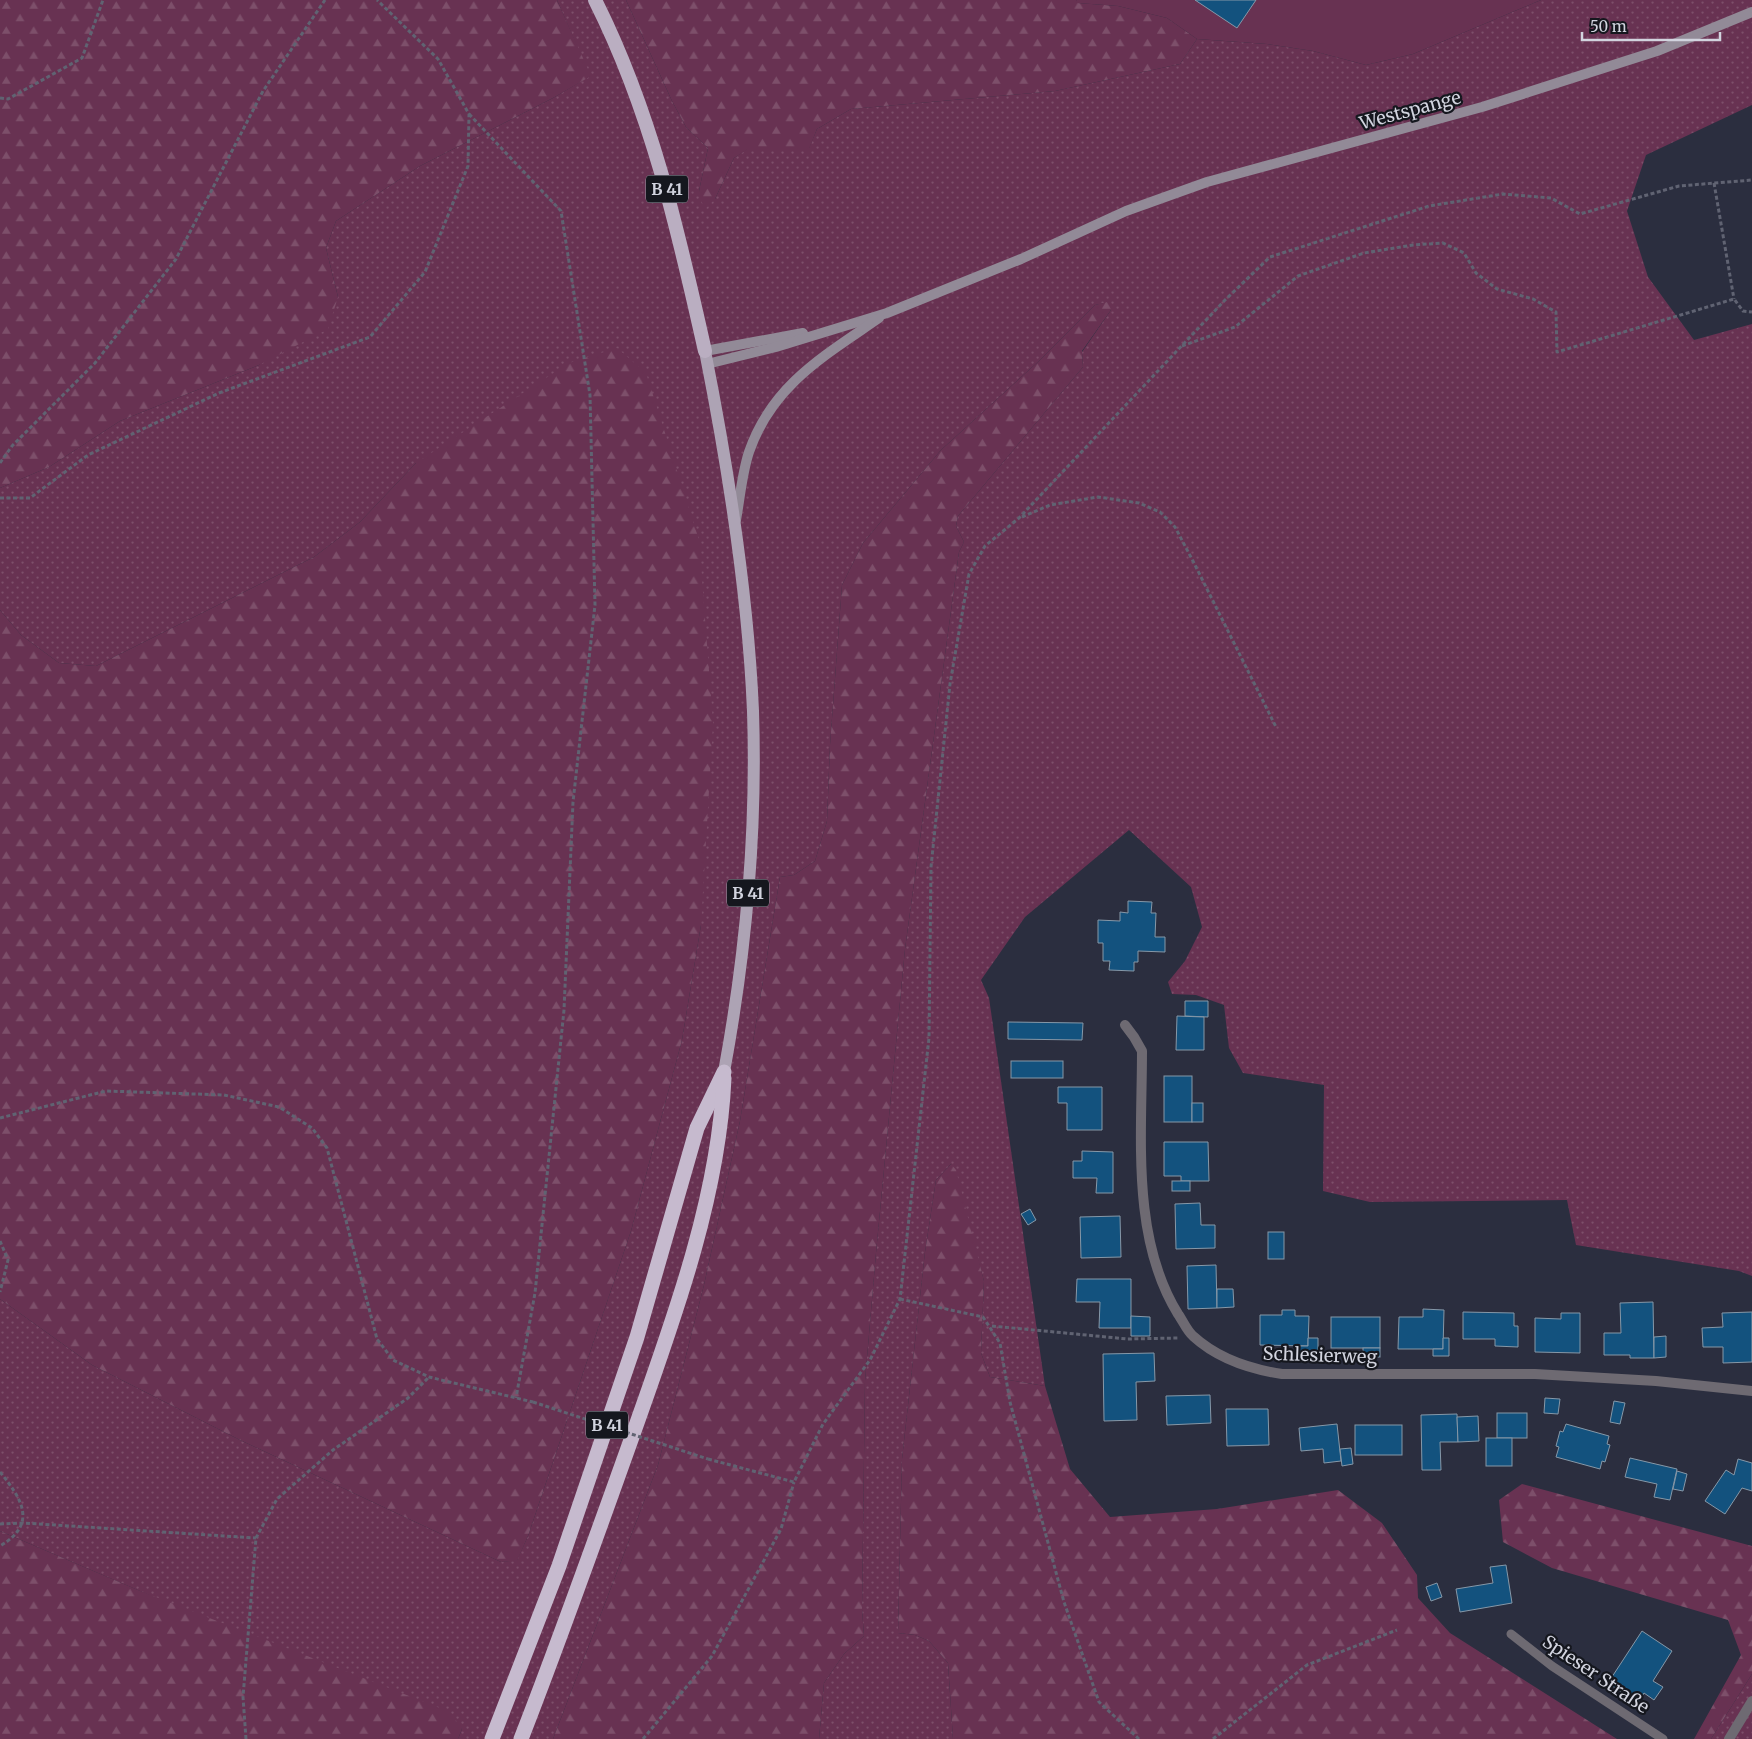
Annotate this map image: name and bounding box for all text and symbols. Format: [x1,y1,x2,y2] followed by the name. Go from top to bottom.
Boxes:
[1582,10,1720,42] scale bar
[1590,17,1627,36] text: 50 m
[1356,85,1463,135] street label: Westspange
[646,175,688,202] road number: B 41
[727,880,769,906] road number: B 41
[1262,1342,1378,1368] street label: Schlesierweg
[586,1412,628,1438] road number: B 41
[1538,1630,1654,1718] street label: Spieser Straße

